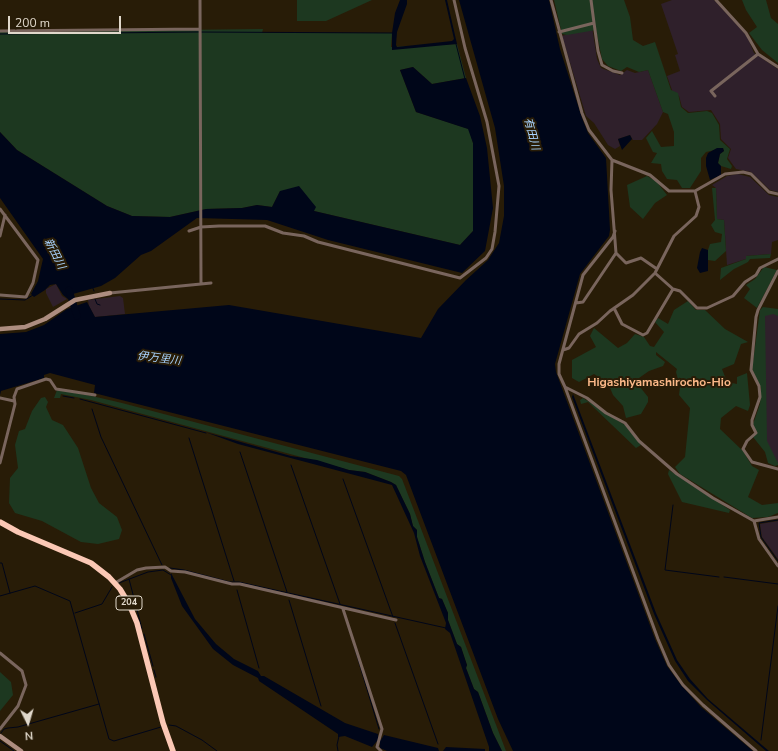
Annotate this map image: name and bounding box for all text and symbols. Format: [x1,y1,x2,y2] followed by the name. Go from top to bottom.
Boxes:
[10,8,123,34] scale bar
[15,15,50,31] text: 200 m
[520,116,542,152] water label: 有田川
[41,236,67,272] water label: 新田川
[136,350,182,368] water label: 伊万里川
[587,376,731,390] district label: Higashiyamashirocho-Hio
[116,596,142,610] road number: 204
[8,703,48,743] north arrow
[24,728,34,743] text: N

